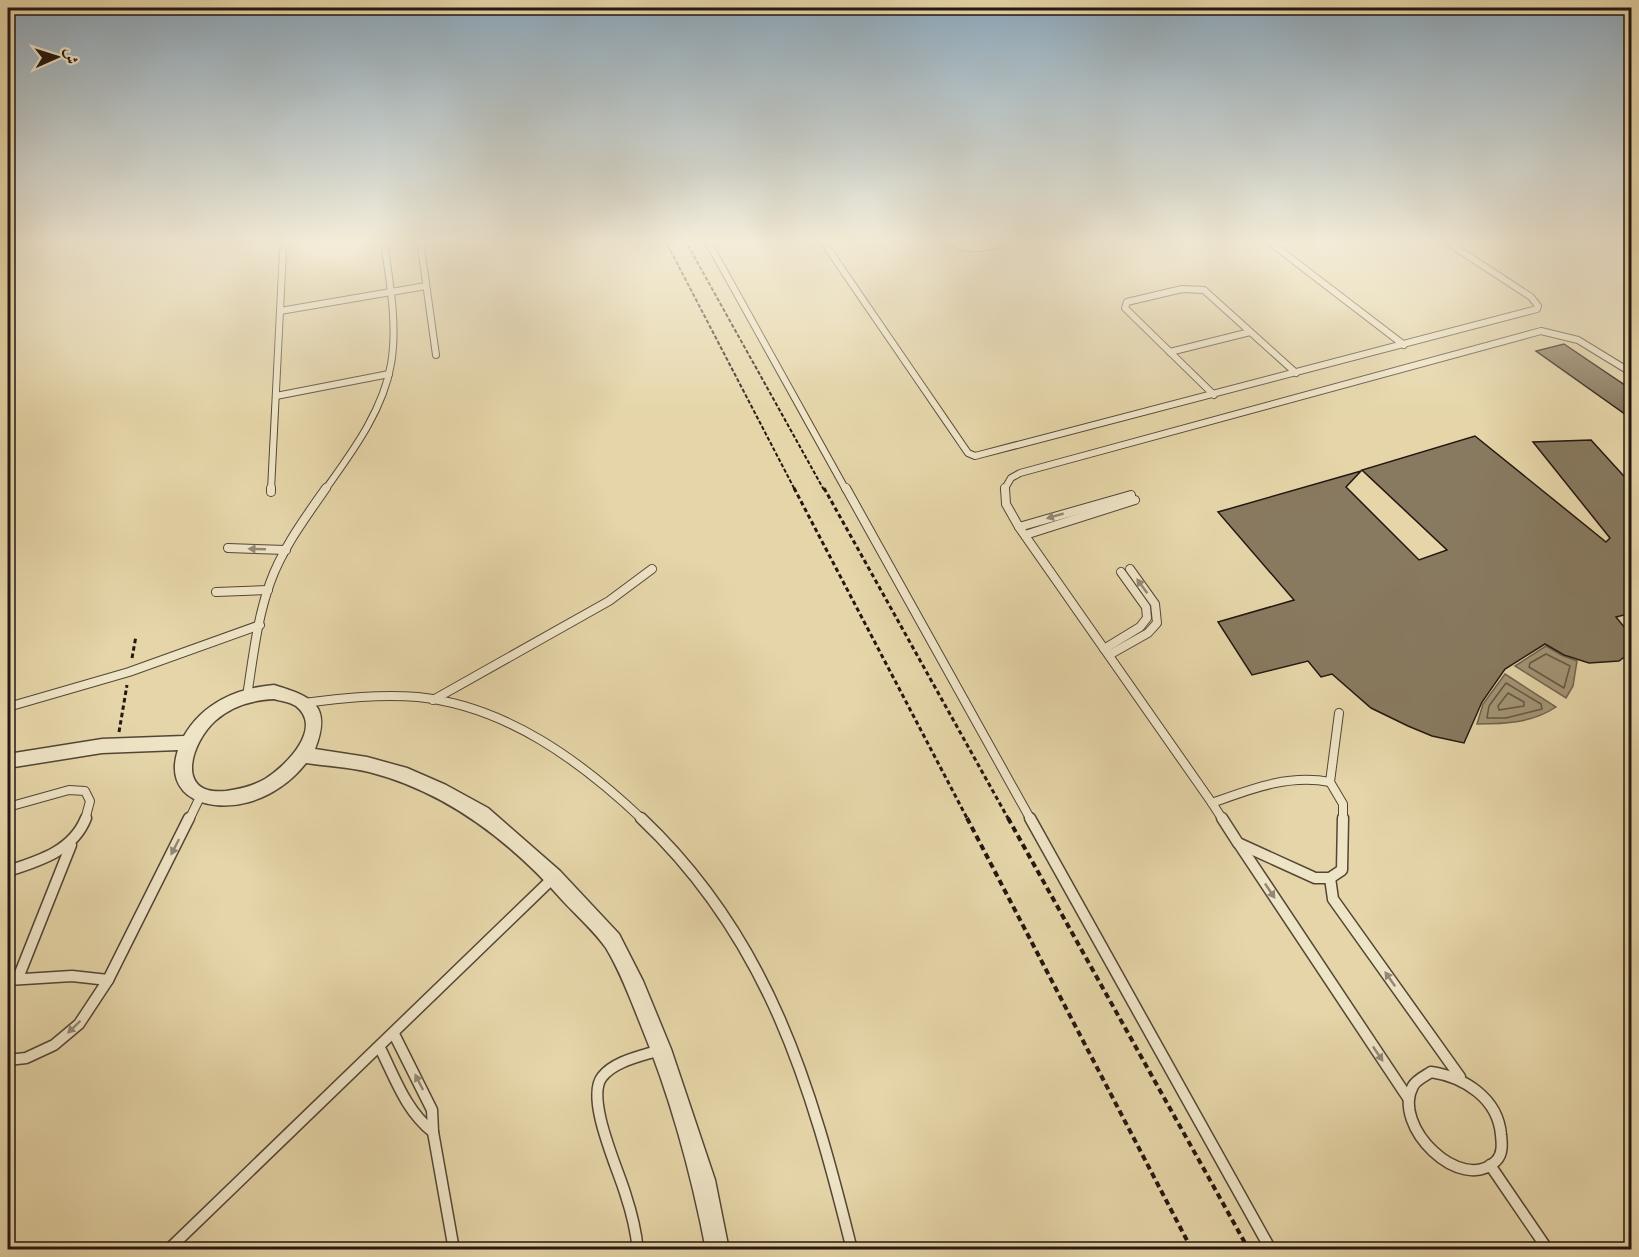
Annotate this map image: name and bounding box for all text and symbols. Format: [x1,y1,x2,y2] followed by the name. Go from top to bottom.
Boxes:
[27,27,87,87] north arrow
[61,48,81,65] text: ش
[1046,512,1064,521] one-way arrow
[247,544,266,553] one-way arrow
[1136,579,1148,595] one-way arrow
[170,839,180,856] one-way arrow
[1265,883,1276,900] one-way arrow
[1384,972,1396,988] one-way arrow
[67,1020,81,1034] one-way arrow
[1373,1045,1384,1062] one-way arrow
[414,1073,424,1090] one-way arrow

